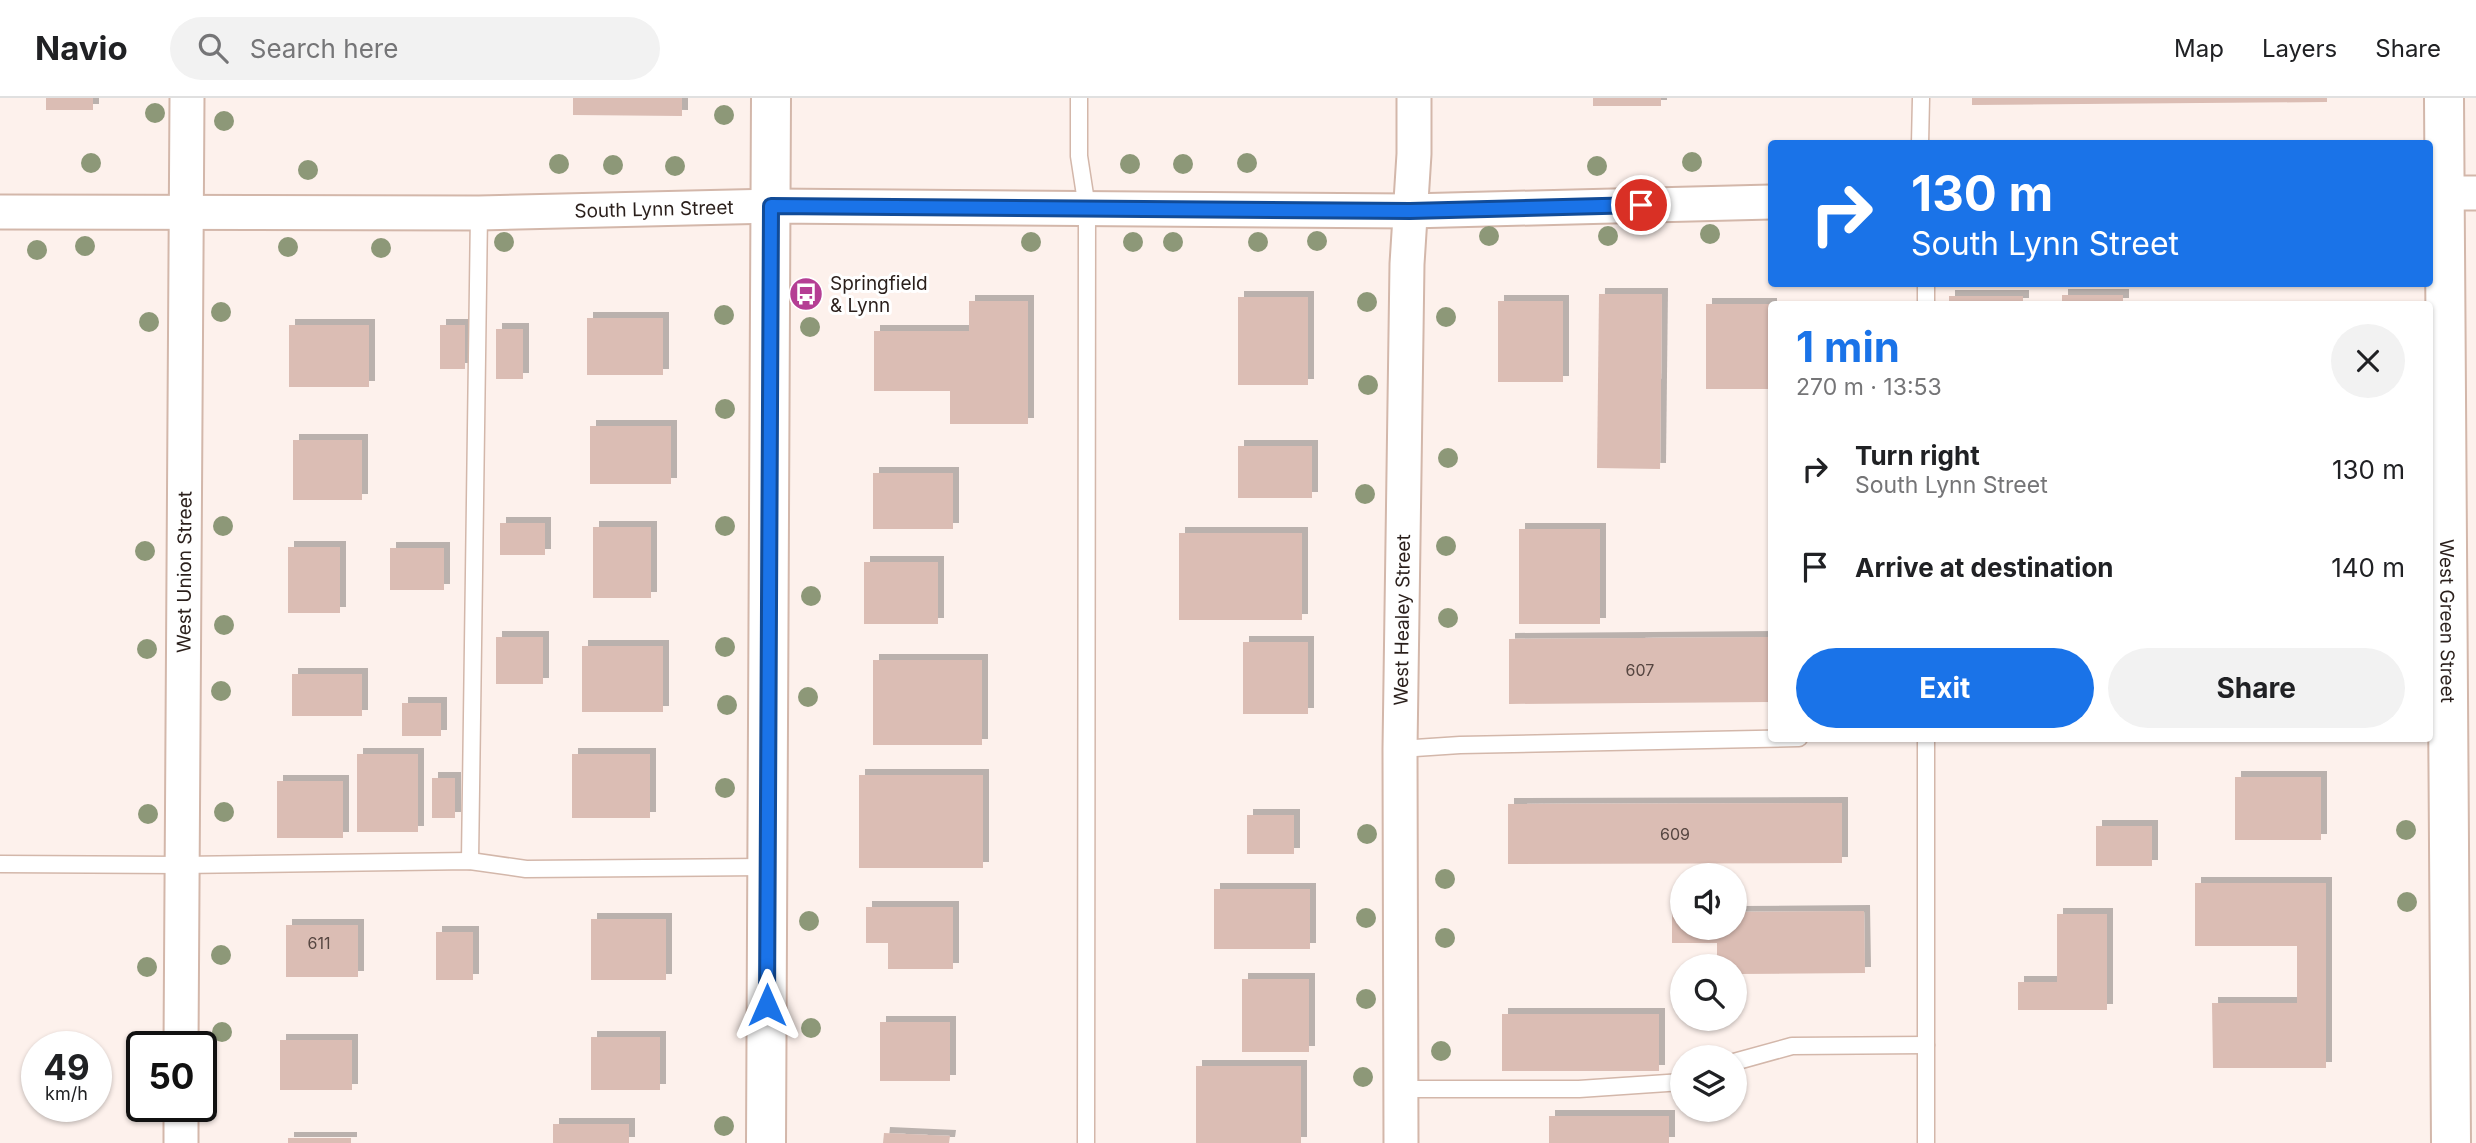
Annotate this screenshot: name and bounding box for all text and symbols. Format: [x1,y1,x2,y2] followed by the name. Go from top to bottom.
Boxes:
[170,17,660,80] search box
[35,28,128,68] text: Navio
[194,29,232,67] icon: search
[250,33,398,64] text: Search here
[2174,34,2224,63] text: Map
[2262,34,2337,63] text: Layers
[2375,34,2441,63] text: Share
[1911,164,2053,223] text: 130 m
[1796,168,1887,259] icon: right
[1611,175,1671,235] pin
[1622,186,1660,224] icon: arrive
[574,196,734,223] street label: South Lynn Street
[1911,224,2179,263] text: South Lynn Street
[830,272,928,317] place label: Springfield & Lynn
[787,275,825,313] bus stop icon: Springfield & Lynn
[1796,321,1900,372] text: 1 min
[2331,324,2405,398] button: close
[1796,373,1942,401] text: 270 m · 13:53
[1855,440,1980,471] text: Turn right
[1796,450,1834,488] icon: right
[2332,454,2405,485] text: 130 m
[1855,471,2048,499] text: South Lynn Street
[172,491,197,653] street label: West Union Street
[1390,534,1415,706] street label: West Healey Street
[2435,539,2459,703] street label: West Green Street
[1796,548,1834,586] icon: arrive
[1855,552,2114,583] text: Arrive at destination
[2331,552,2405,583] text: 140 m
[1796,648,2094,728] button: Exit
[2108,648,2405,728] button: Share
[1626,660,1654,680] house number: 607
[1660,824,1690,844] house number: 609
[1670,863,1747,1122] map controls
[1670,863,1747,940] button: sound
[308,933,330,953] house number: 611
[1670,954,1747,1031] button: search
[730,968,804,1042] position arrow
[126,1031,217,1122] speed limit sign: 50
[1670,1045,1747,1122] button: layers
[43,1046,90,1088] text: 49
[45,1083,88,1104] text: km/h

